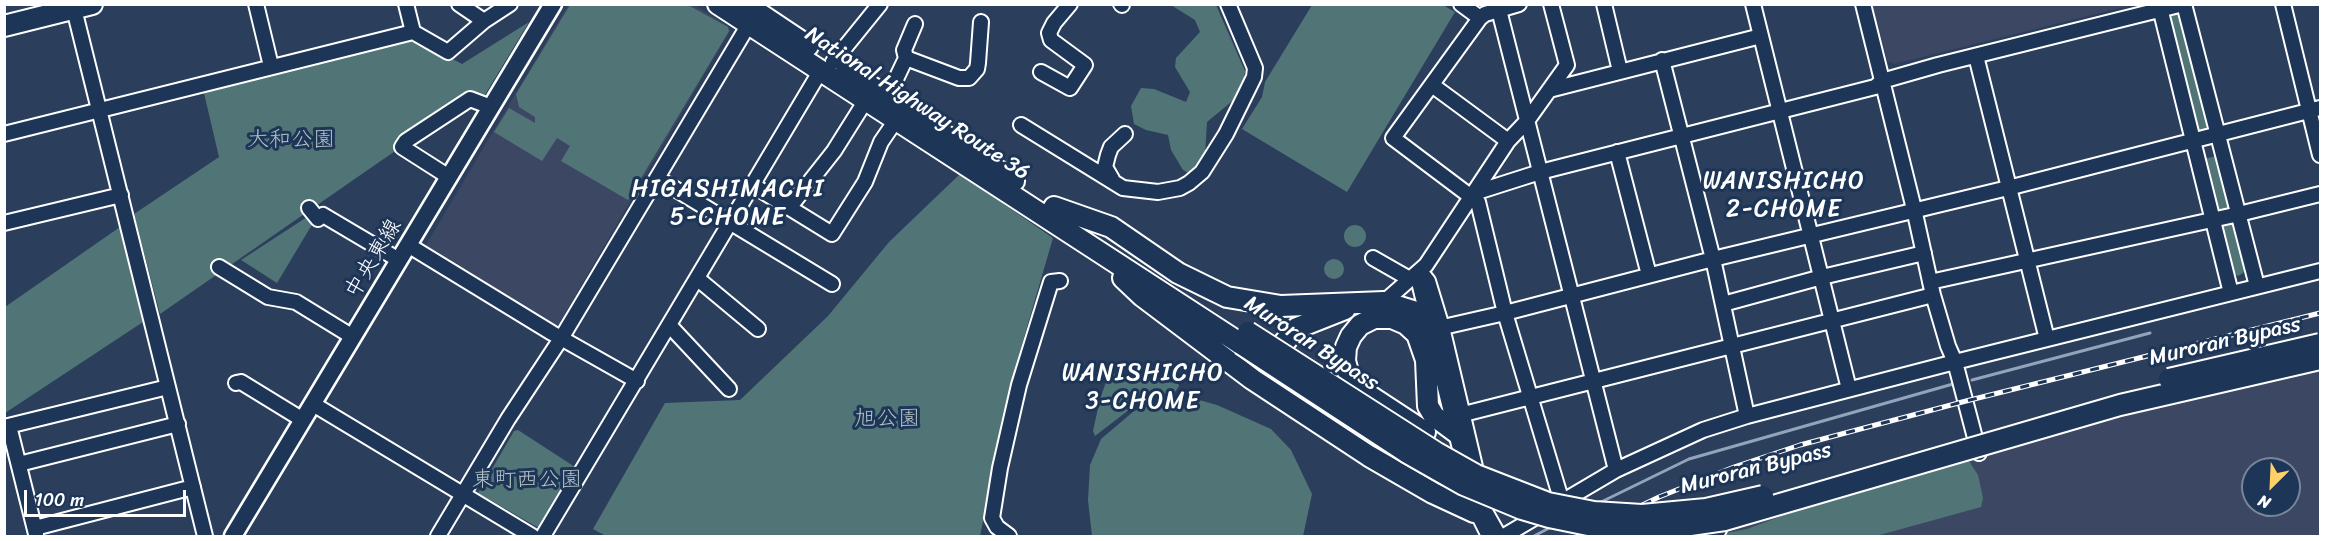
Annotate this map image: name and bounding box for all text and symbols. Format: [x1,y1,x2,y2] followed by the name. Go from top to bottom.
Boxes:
[800,22,1034,186] street label: National Highway Route 36
[247,127,335,153] park label: 大和公園
[1706,168,1862,224] district label: WANISHICHO 2-CHOME
[634,176,822,232] district label: HIGASHIMACHI 5-CHOME
[340,214,408,304] street label: 中央東線
[1239,291,1383,397] street label: Muroran Bypass
[2147,312,2303,372] street label: Muroran Bypass
[1065,360,1221,416] district label: WANISHICHO 3-CHOME
[854,406,920,432] park label: 旭公園
[1678,437,1834,501] street label: Muroran Bypass
[2241,457,2301,517] north arrow
[472,467,582,493] park label: 東町西公園
[27,478,189,516] scale bar
[35,484,84,516] text: 100 m
[2253,487,2275,518] text: N

